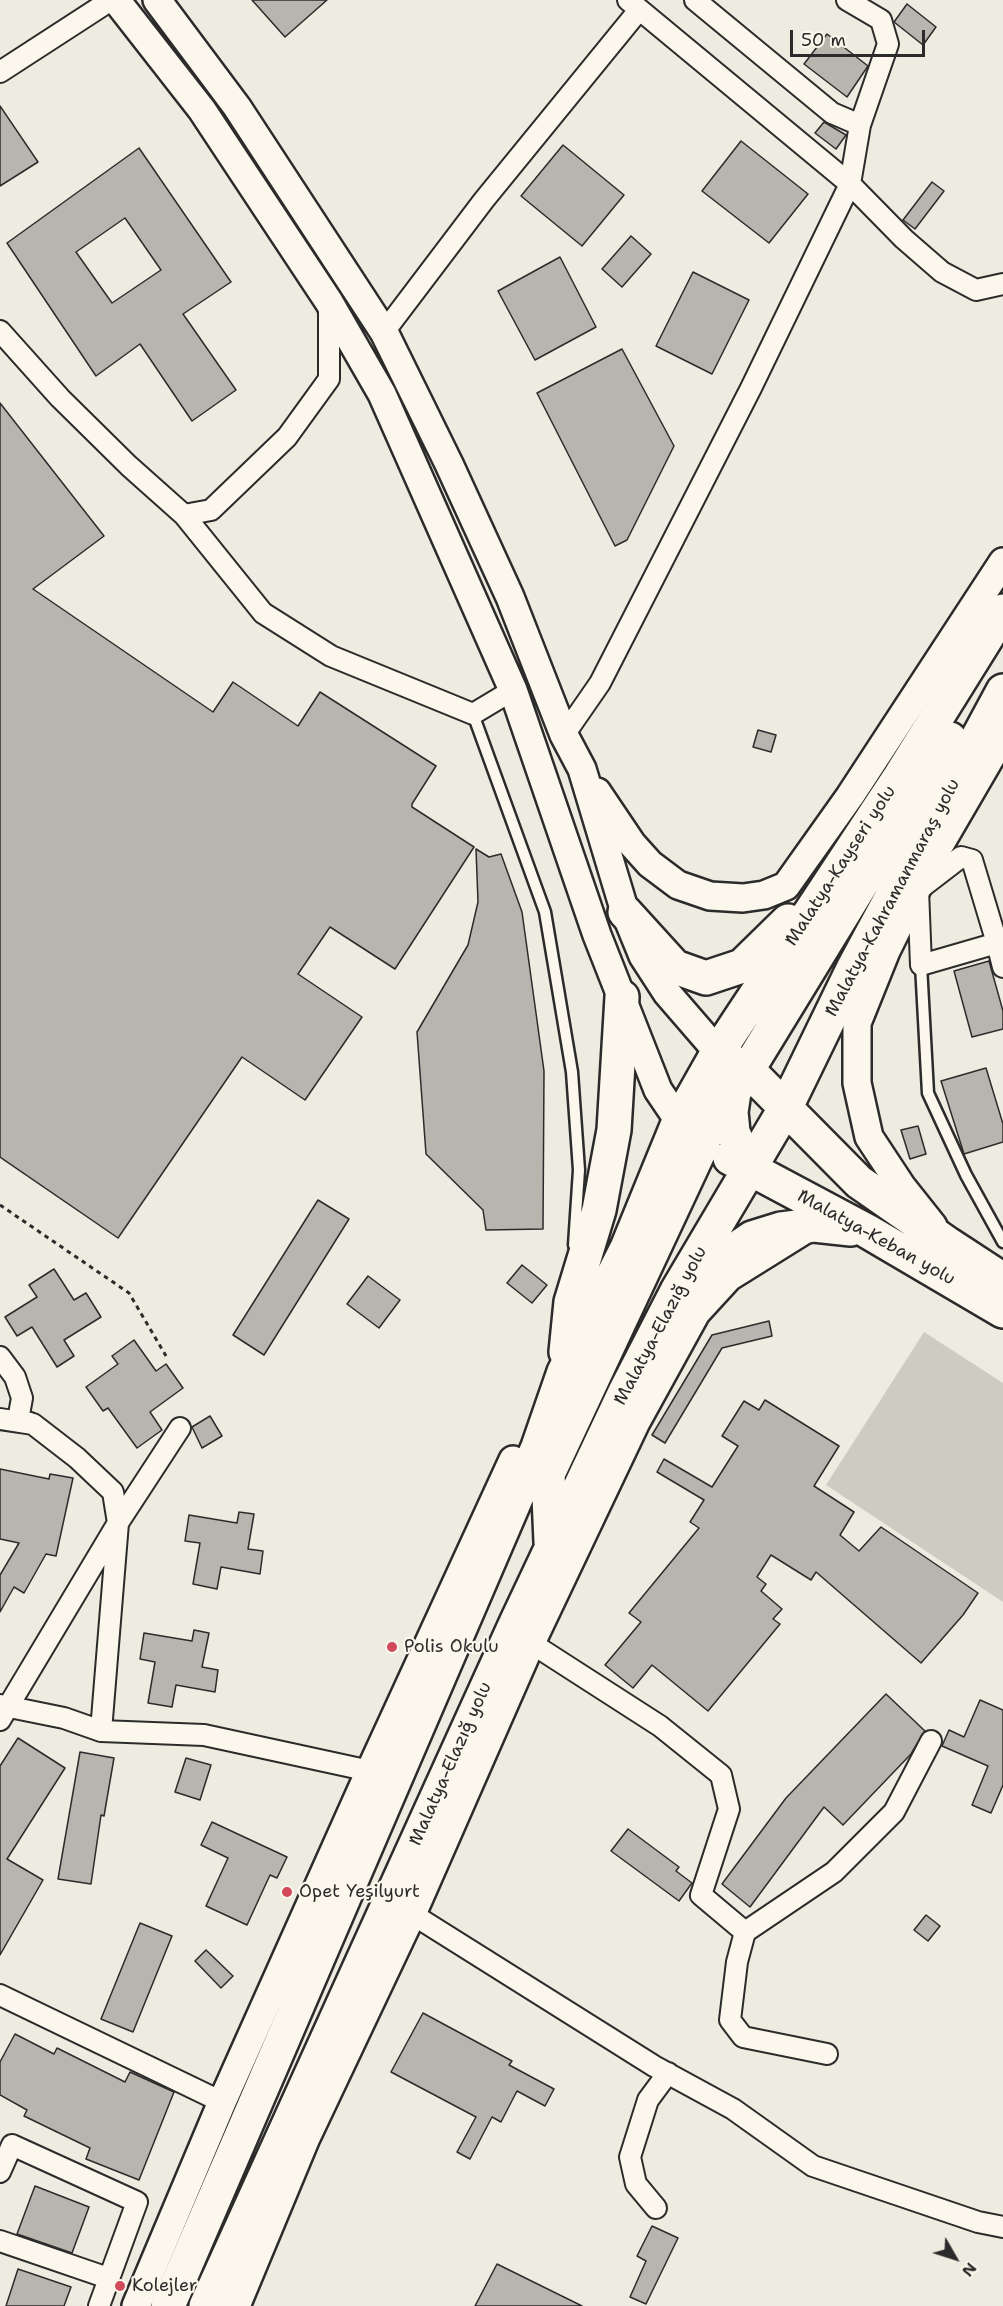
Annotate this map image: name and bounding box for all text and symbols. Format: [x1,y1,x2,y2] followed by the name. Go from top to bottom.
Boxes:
[793,18,928,56] scale bar
[801,28,846,52] text: 50 m
[821,775,965,1021] street label: Malatya-Kahramanmaraş yolu
[781,782,901,950] street label: Malatya-Kayseri yolu
[793,1186,959,1290] street label: Malatya-Keban yolu
[610,1243,712,1409] street label: Malatya-Elazığ yolu
[404,1636,499,1658] place label: Polis Okulu
[385,1640,399,1654] marker: Polis Okulu
[405,1679,497,1849] street label: Malatya-Elazığ yolu
[299,1881,420,1903] place label: Opet Yeşilyurt
[280,1885,294,1899] marker: Opet Yeşilyurt
[925,2228,985,2288] north arrow
[957,2258,982,2281] text: N
[132,2275,197,2297] place label: Kolejler
[113,2279,127,2293] marker: Kolejler

